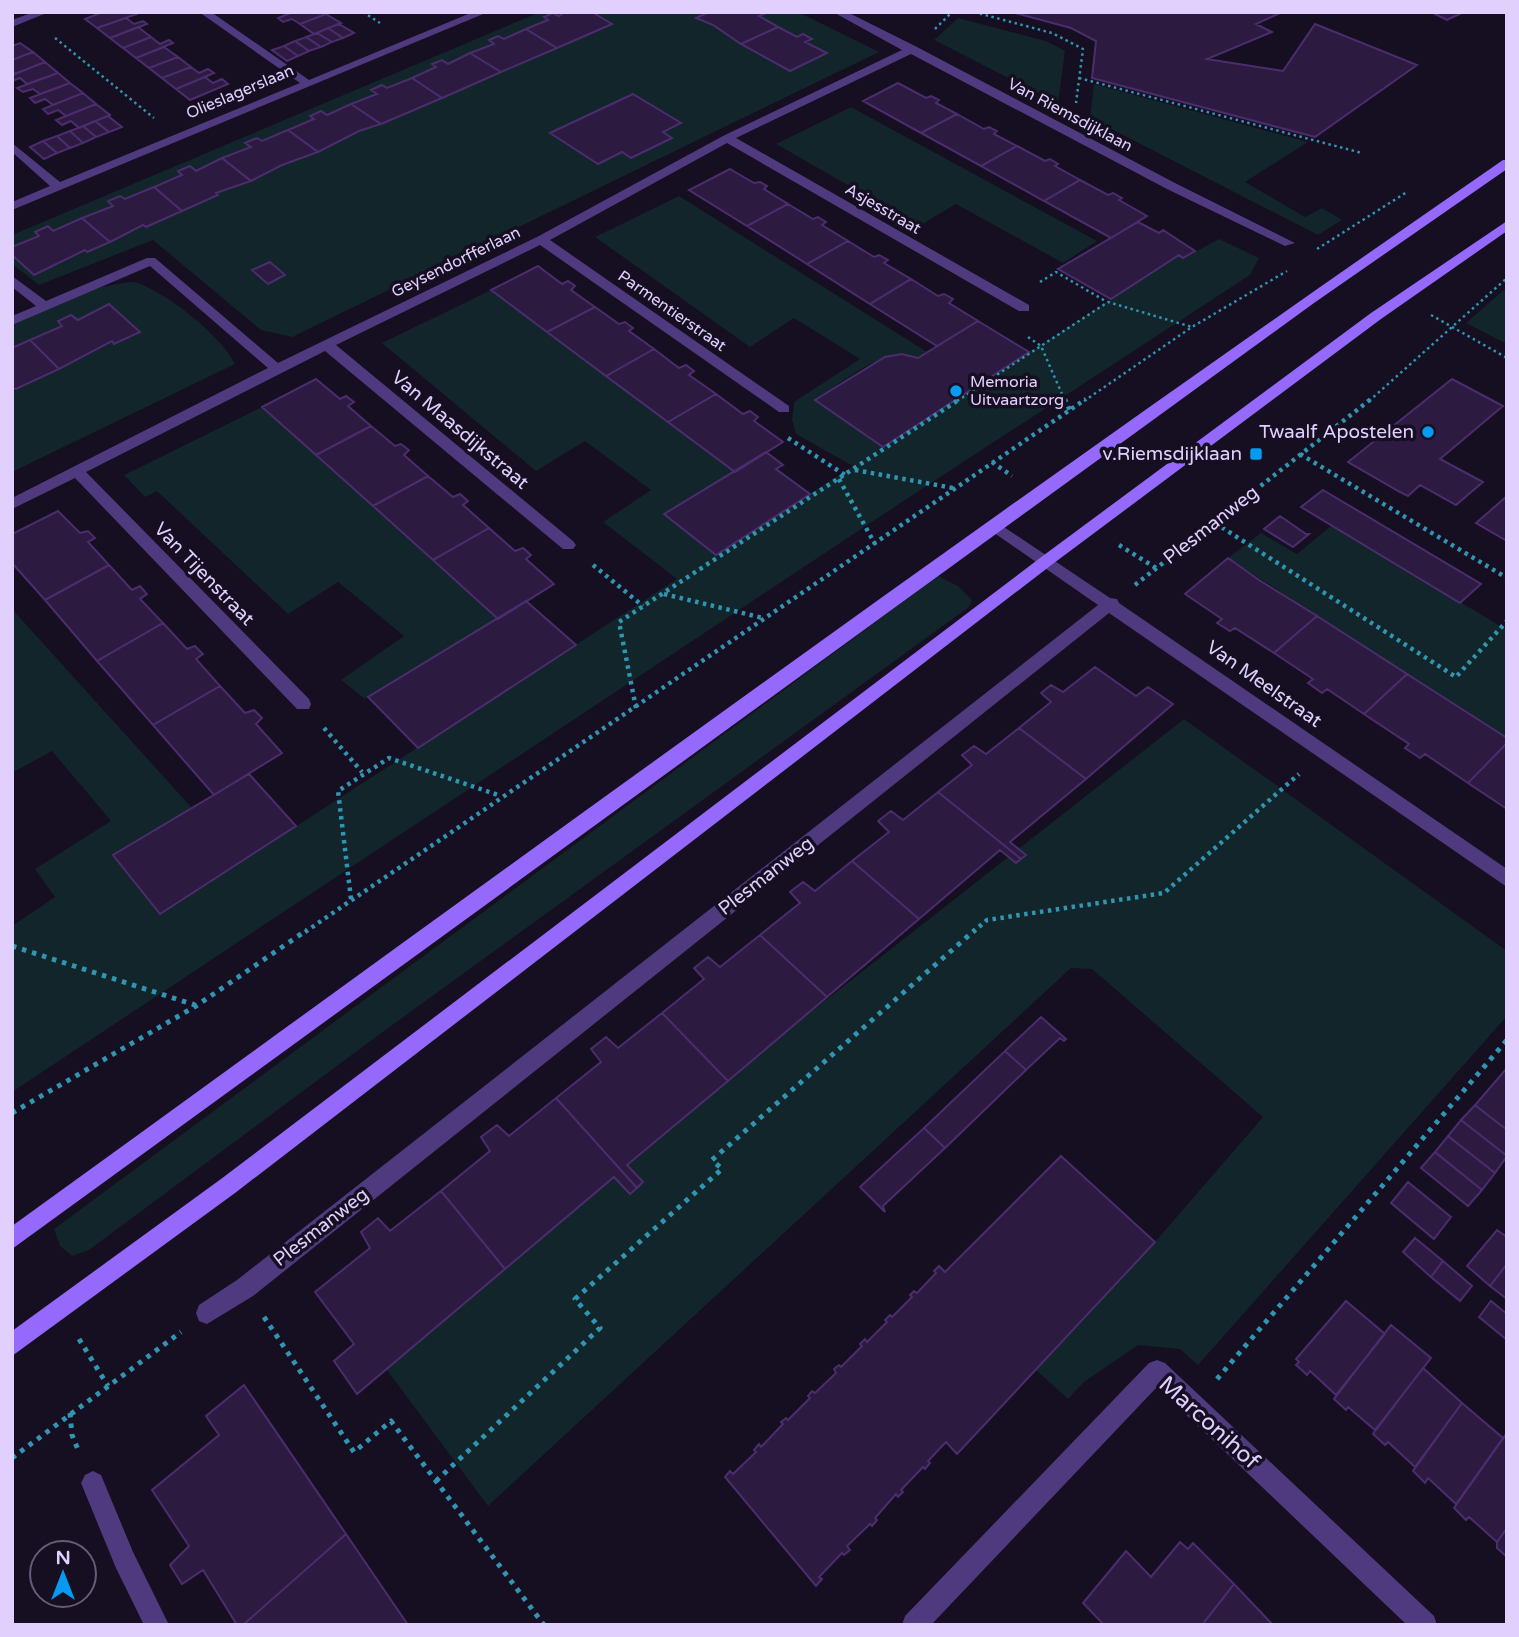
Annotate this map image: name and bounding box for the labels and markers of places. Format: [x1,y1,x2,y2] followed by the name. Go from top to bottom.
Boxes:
[970,372,1064,410] place label: Memoria Uitvaartzorg
[948,383,964,399] marker: Memoria Uitvaartzorg
[1259,421,1414,443] place label: Twaalf Apostelen
[1420,424,1436,440] marker: Twaalf Apostelen
[1103,443,1242,465] place label: v.Riemsdijklaan
[1248,446,1264,462] marker: v.Riemsdijklaan

